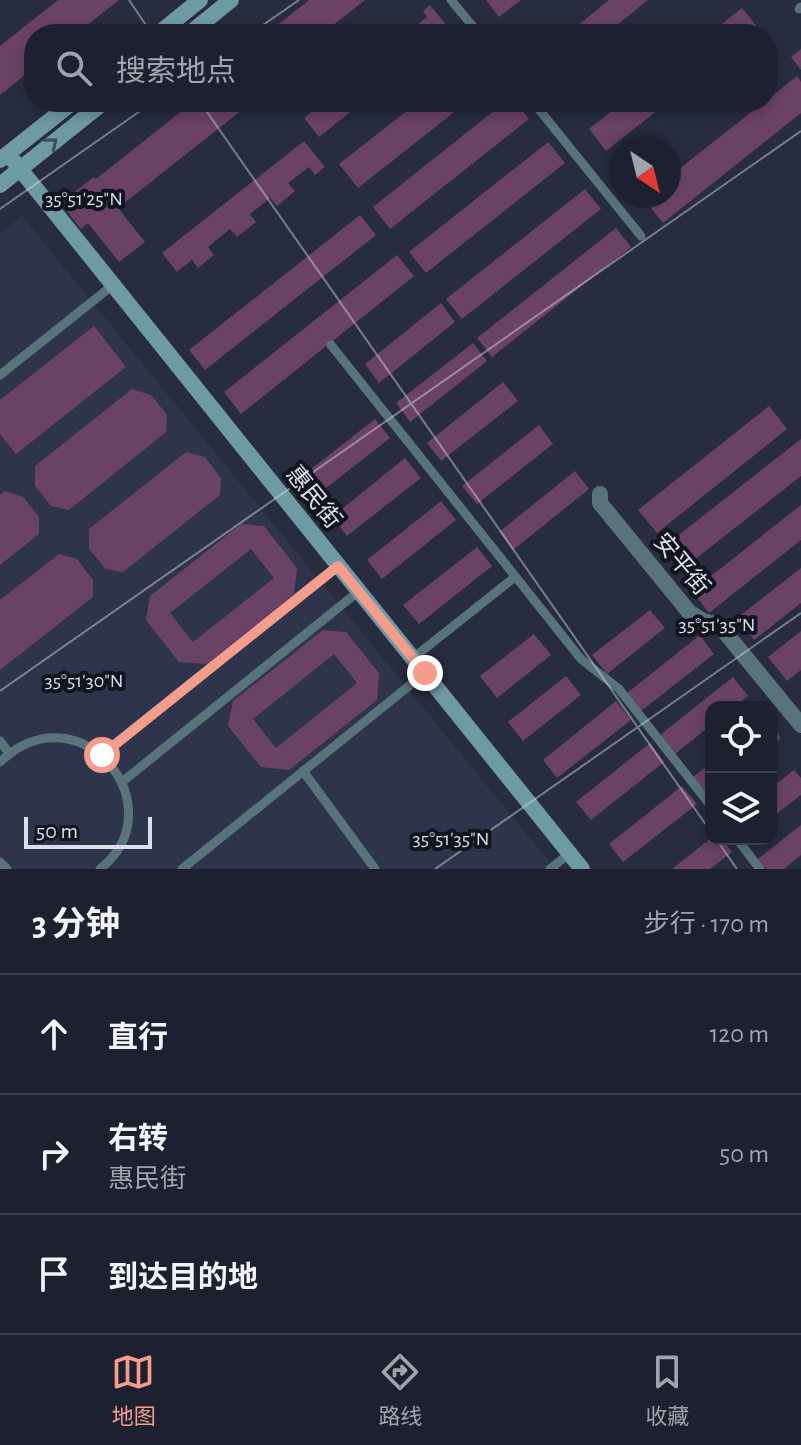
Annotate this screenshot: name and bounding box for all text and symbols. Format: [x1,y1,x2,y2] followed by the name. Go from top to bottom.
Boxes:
[24,24,777,112] search box
[52,46,96,90] icon: search
[116,57,236,87] text: 搜索地点
[609,136,681,208] north arrow
[43,139,58,153] one-way arrow
[45,189,123,209] text: 35°51'25"N
[281,461,347,533] street label: 惠民街
[649,528,715,600] street label: 安平街
[679,615,755,635] text: 35°51'35"N
[407,655,443,691] route end
[44,671,124,691] text: 35°51'30"N
[705,701,777,845] map controls
[705,701,777,773] button: locate
[84,737,120,773] route start
[705,773,777,845] button: layers
[24,813,152,849] scale bar
[36,820,78,842] text: 50 m
[413,829,489,849] text: 35°51'35"N
[32,908,120,942] text: 3 分钟
[644,911,769,937] text: 步行 · 170 m
[32,1012,76,1056] icon: ahead
[709,1021,769,1047] text: 120 m
[108,1023,168,1053] text: 直行
[108,1124,168,1154] text: 右转
[32,1132,76,1176] icon: right
[719,1141,769,1167] text: 50 m
[108,1166,186,1192] text: 惠民街
[32,1252,76,1296] icon: arrive
[108,1263,258,1293] text: 到达目的地
[111,1350,156,1430] tab: 地图
[378,1350,423,1430] tab: 路线
[645,1350,690,1430] tab: 收藏

